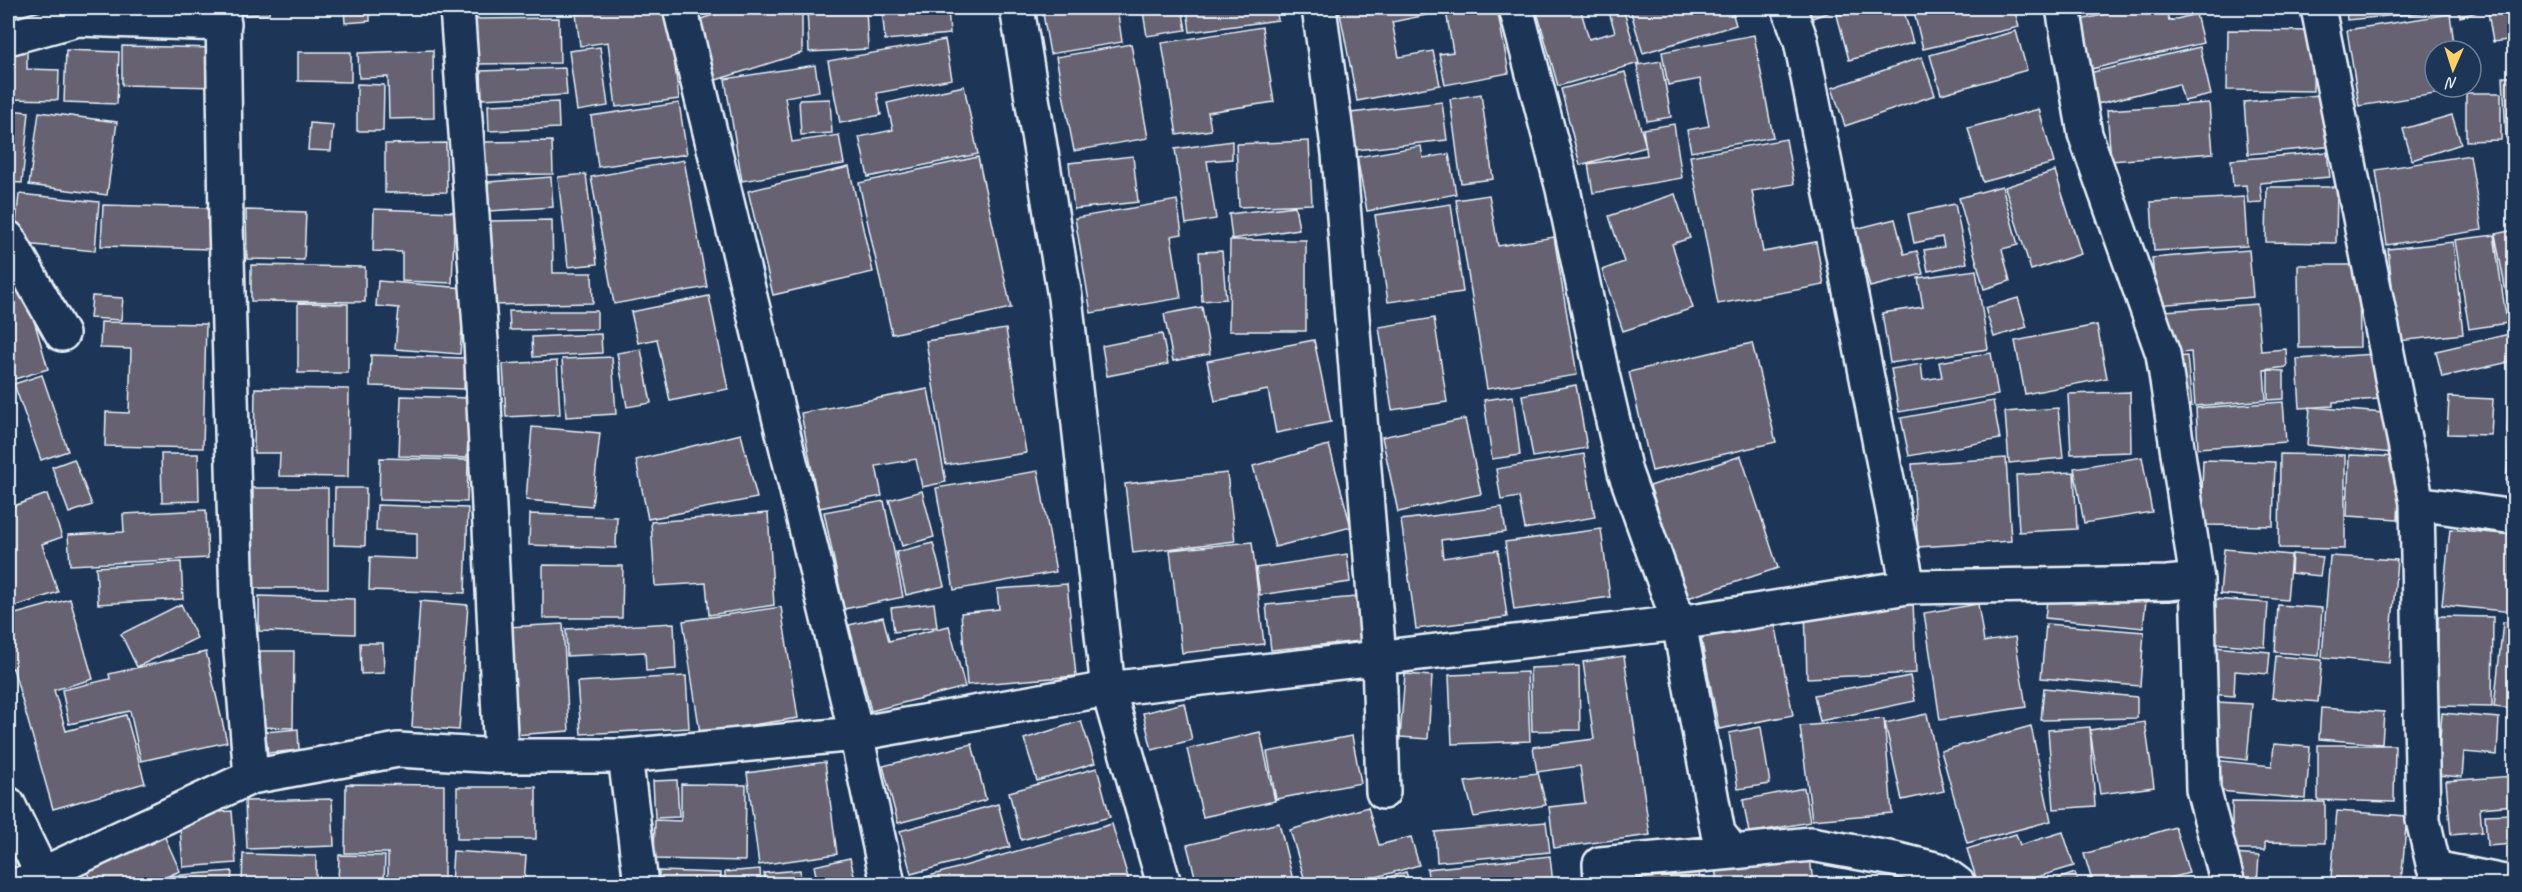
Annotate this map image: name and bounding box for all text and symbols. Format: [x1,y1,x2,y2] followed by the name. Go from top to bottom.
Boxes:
[2423,39,2483,99] north arrow
[2444,73,2458,93] text: N

